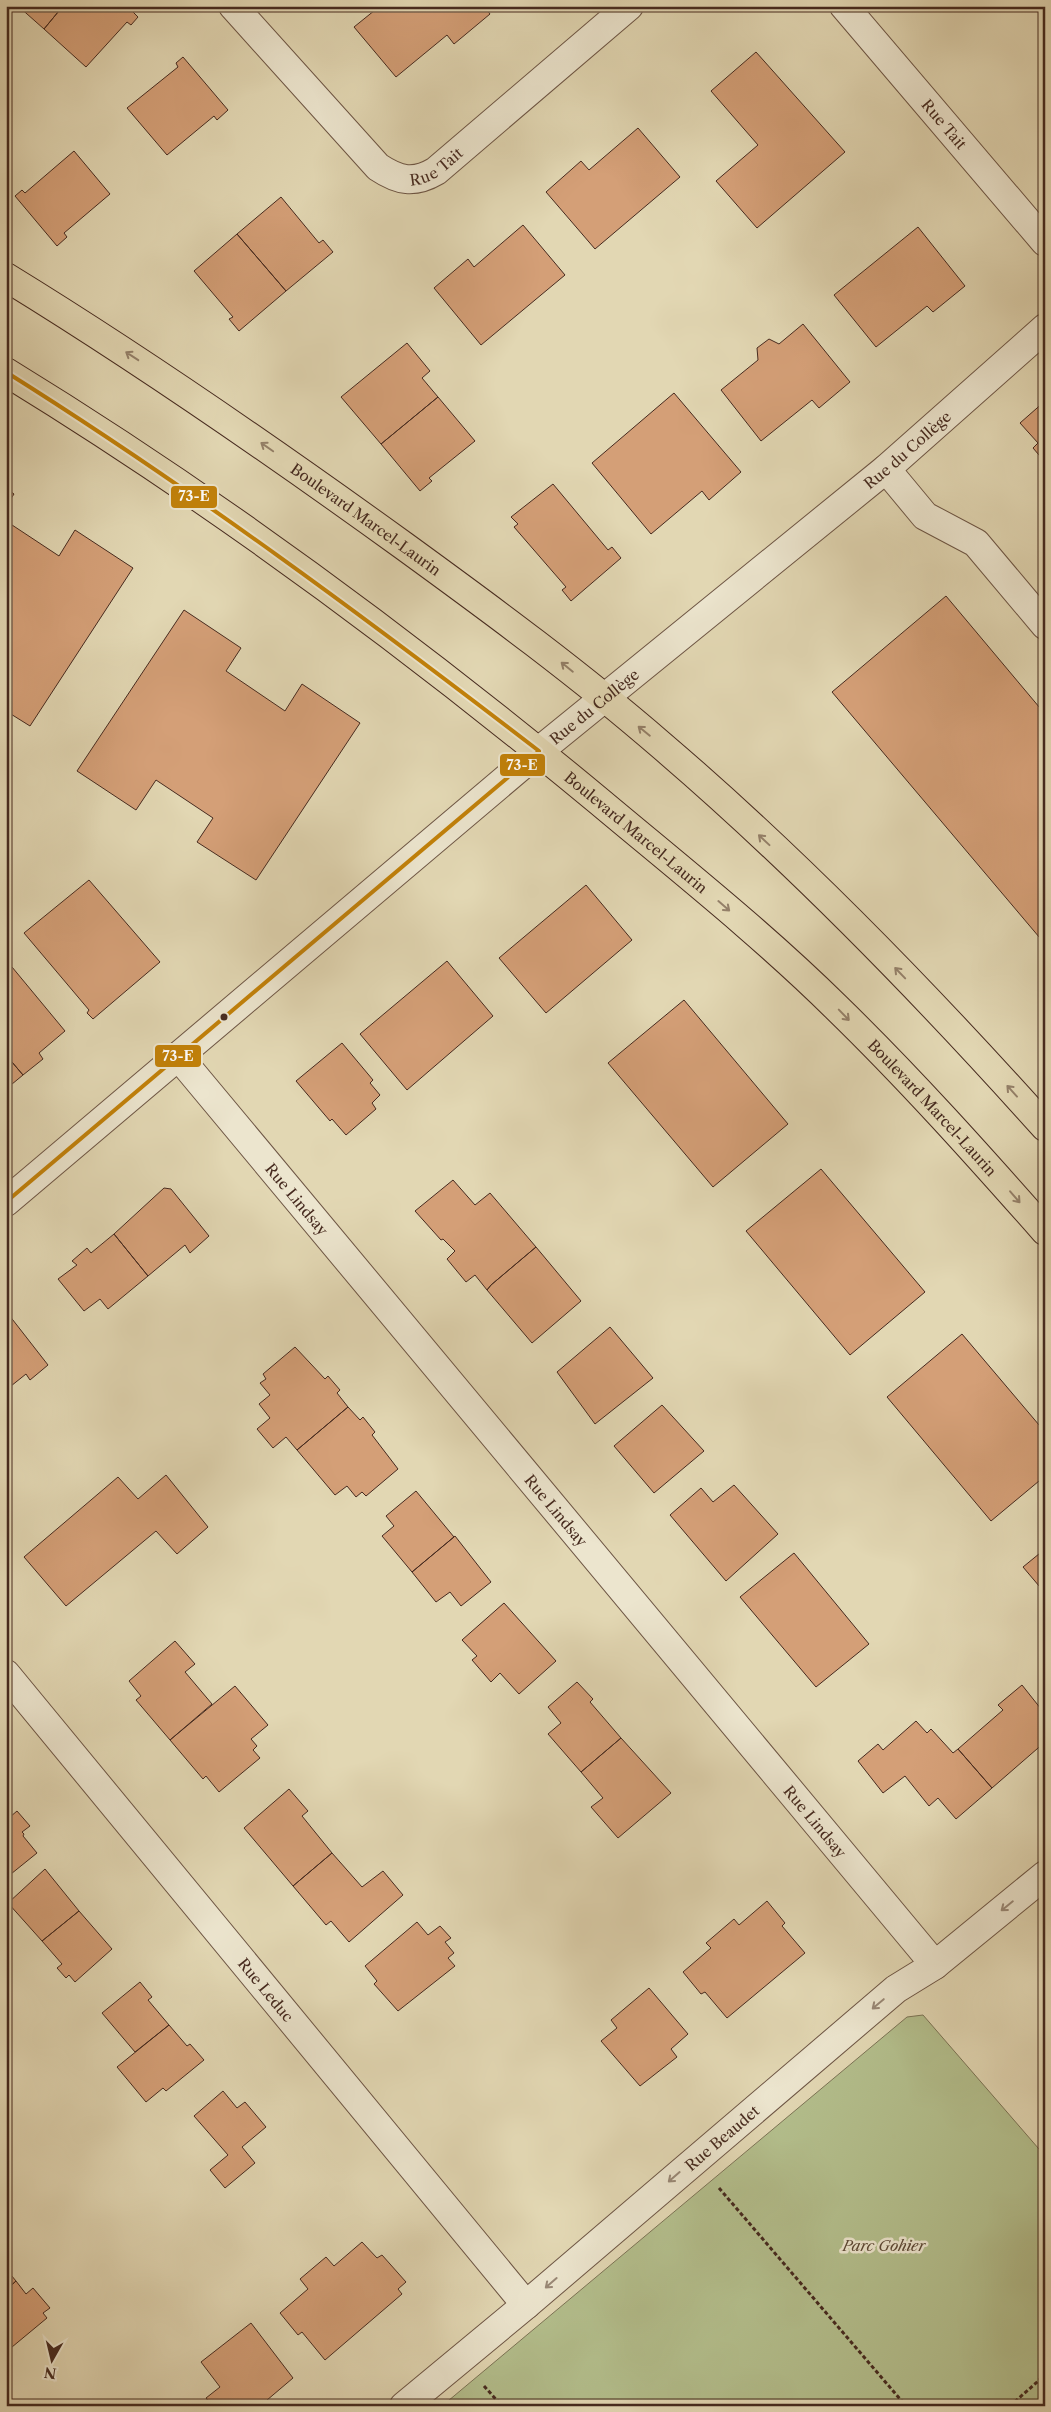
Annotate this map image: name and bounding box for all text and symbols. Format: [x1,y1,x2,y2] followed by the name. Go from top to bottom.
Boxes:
[918,95,972,153] street label: Rue Tait
[408,143,467,189] street label: Rue Tait
[126,351,140,361] one-way arrow
[860,407,955,493] street label: Rue du Collège
[260,442,274,452] one-way arrow
[287,459,445,580] street label: Boulevard Marcel-Laurin
[170,485,218,509] line badge: 73-E
[178,487,210,505] text: 73-E
[561,662,574,673] one-way arrow
[545,664,642,748] street label: Rue du Collège
[638,725,651,736] one-way arrow
[499,753,546,777] line badge: 73-E
[506,756,538,774] text: 73-E
[561,767,712,897] street label: Boulevard Marcel-Laurin
[758,834,771,846] one-way arrow
[717,900,730,911] one-way arrow
[894,967,906,979] one-way arrow
[838,1009,850,1021] one-way arrow
[219,1012,229,1022] unlabelled marker
[864,1035,1001,1180] street label: Boulevard Marcel-Laurin
[154,1044,202,1068] line badge: 73-E
[162,1047,194,1065] text: 73-E
[1006,1084,1018,1097] one-way arrow
[262,1159,333,1239] street label: Rue Lindsay
[1009,1191,1021,1204] one-way arrow
[521,1470,592,1551] street label: Rue Lindsay
[780,1781,851,1862] street label: Rue Lindsay
[1001,1900,1014,1911] one-way arrow
[234,1954,298,2026] street label: Rue Leduc
[872,1999,885,2010] one-way arrow
[681,2100,763,2175] street label: Rue Beaudet
[668,2171,681,2182] one-way arrow
[842,2236,926,2255] park label: Parc Gohier
[545,2278,558,2289] one-way arrow
[28,2334,78,2384] north arrow
[43,2363,57,2383] text: N

